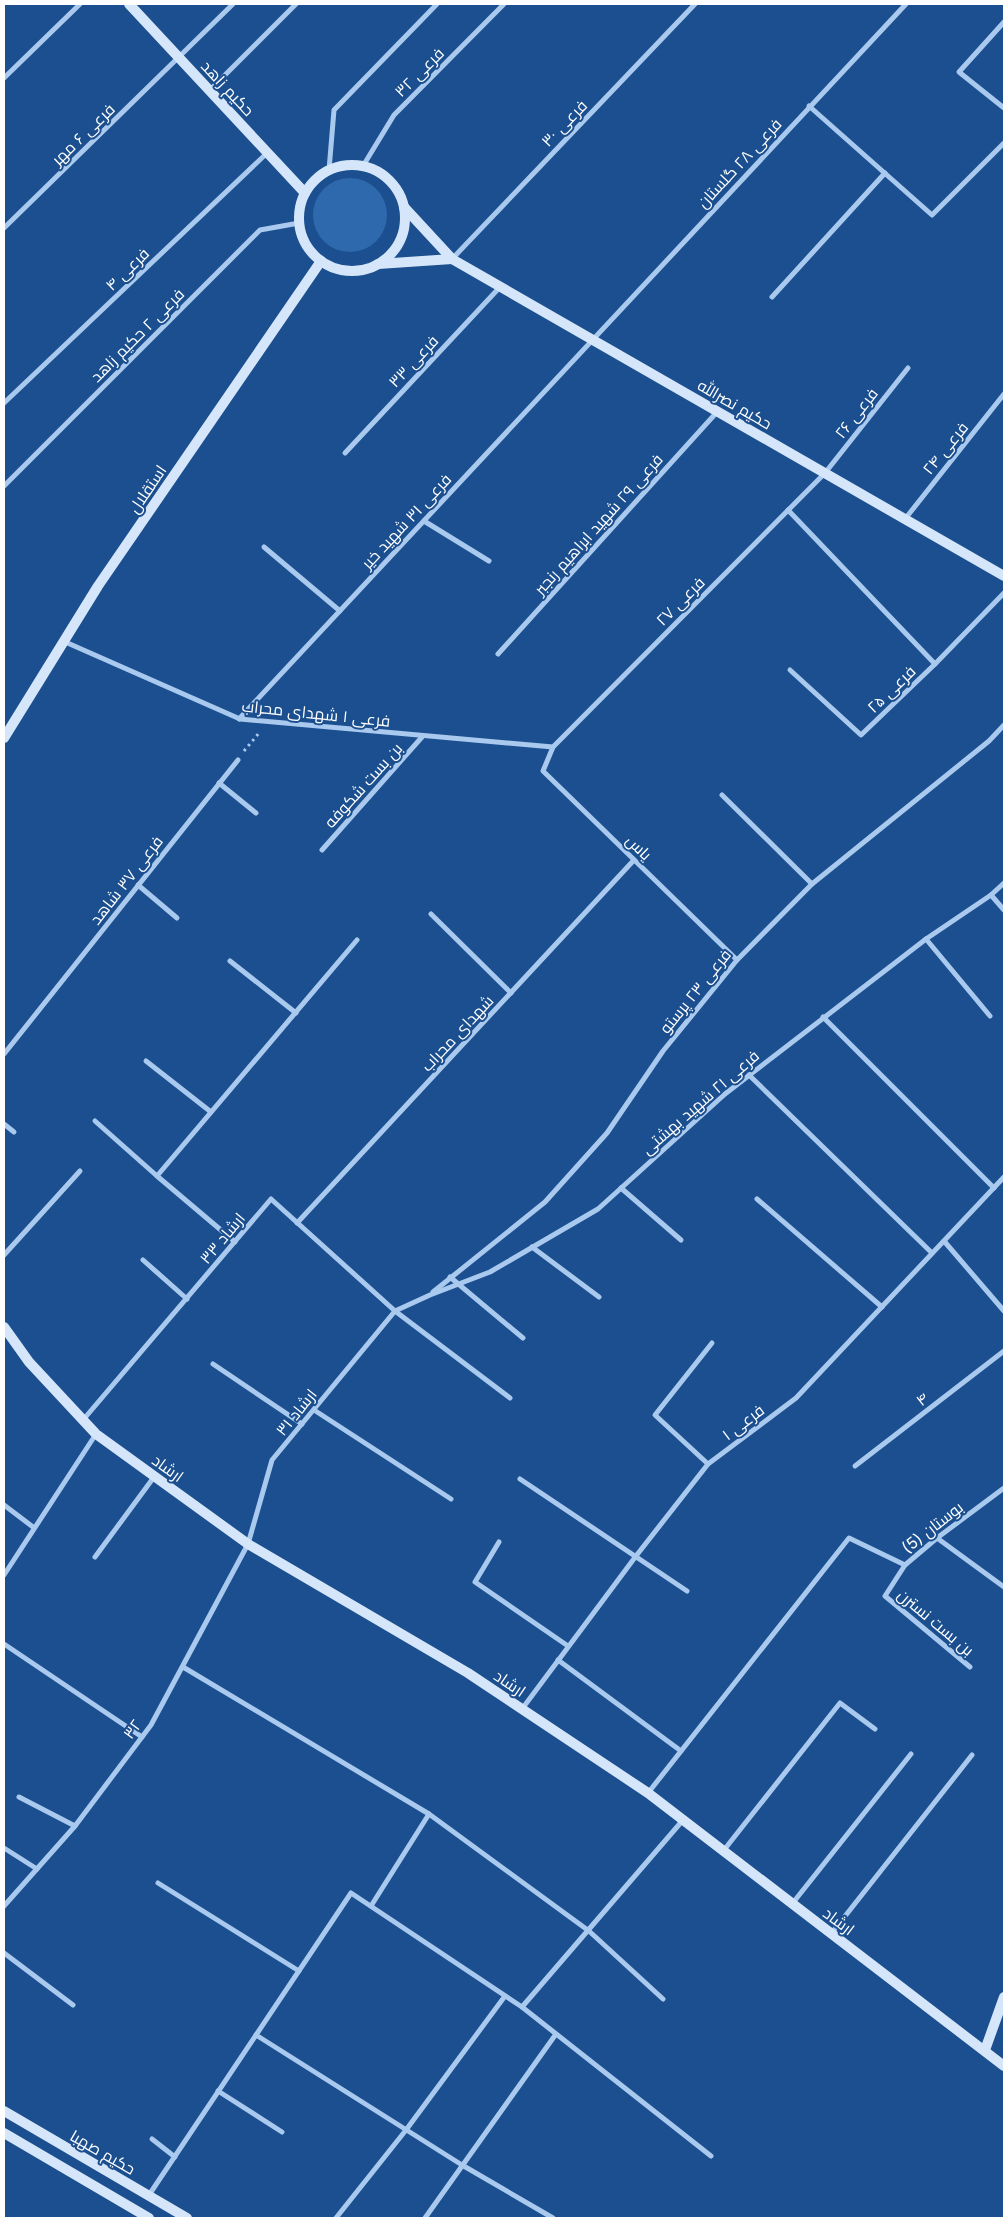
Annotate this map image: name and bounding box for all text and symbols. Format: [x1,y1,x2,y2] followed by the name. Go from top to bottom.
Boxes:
[390,43,449,102] street label: فرعی ۳۲
[196,56,259,121] street label: حکیم زاهد
[537,95,592,151] street label: فرعی ۳۰
[46,99,120,171] street label: فرعی ۶ مهر
[692,114,786,213] street label: فرعی ۲۸ گلستان
[101,243,154,295] street label: فرعی ۴
[86,284,190,388] street label: فرعی ۲ حکیم زاهد
[384,331,443,392] street label: فرعی ۳۳
[693,375,776,435] street label: حکیم نصرالله
[830,384,883,443] street label: فرعی ۲۶
[918,418,973,479] street label: فرعی ۲۴
[529,449,668,601] street label: فرعی ۲۹ شهید ابراهیم رنجبر
[124,461,171,517] street label: استقلال
[356,469,456,574] street label: فرعی ۳۱ شهید خیر
[651,572,709,630] street label: فرعی ۲۷
[863,661,920,718] street label: فرعی ۲۵
[241,695,391,732] street label: فرعی ۱ شهدای محراب
[320,738,407,832] street label: بن بست شکوفه
[621,830,657,865] street label: یاس
[85,832,168,929] street label: فرعی ۳۷ شاهد
[655,945,737,1038] street label: فرعی ۲۳ پرستو
[417,991,498,1076] street label: شهدای محراب
[637,1045,764,1159] street label: فرعی ۲۱ شهید بهشتی
[195,1208,249,1268] street label: ارشاد ۳۳
[271,1385,321,1439] street label: ارشاد ۳۱
[912,1388,932,1410] street label: ۴
[718,1400,769,1445] street label: فرعی ۱
[148,1450,188,1486] street label: ارشاد
[897,1497,967,1558] street label: بوستان (5)
[893,1584,978,1661] street label: بن بست نسترن
[490,1665,530,1701] street label: ارشاد
[118,1715,146,1743] street label: ۳۲
[819,1903,859,1939] street label: ارشاد
[66,2125,139,2180] street label: حکیم صهبا

